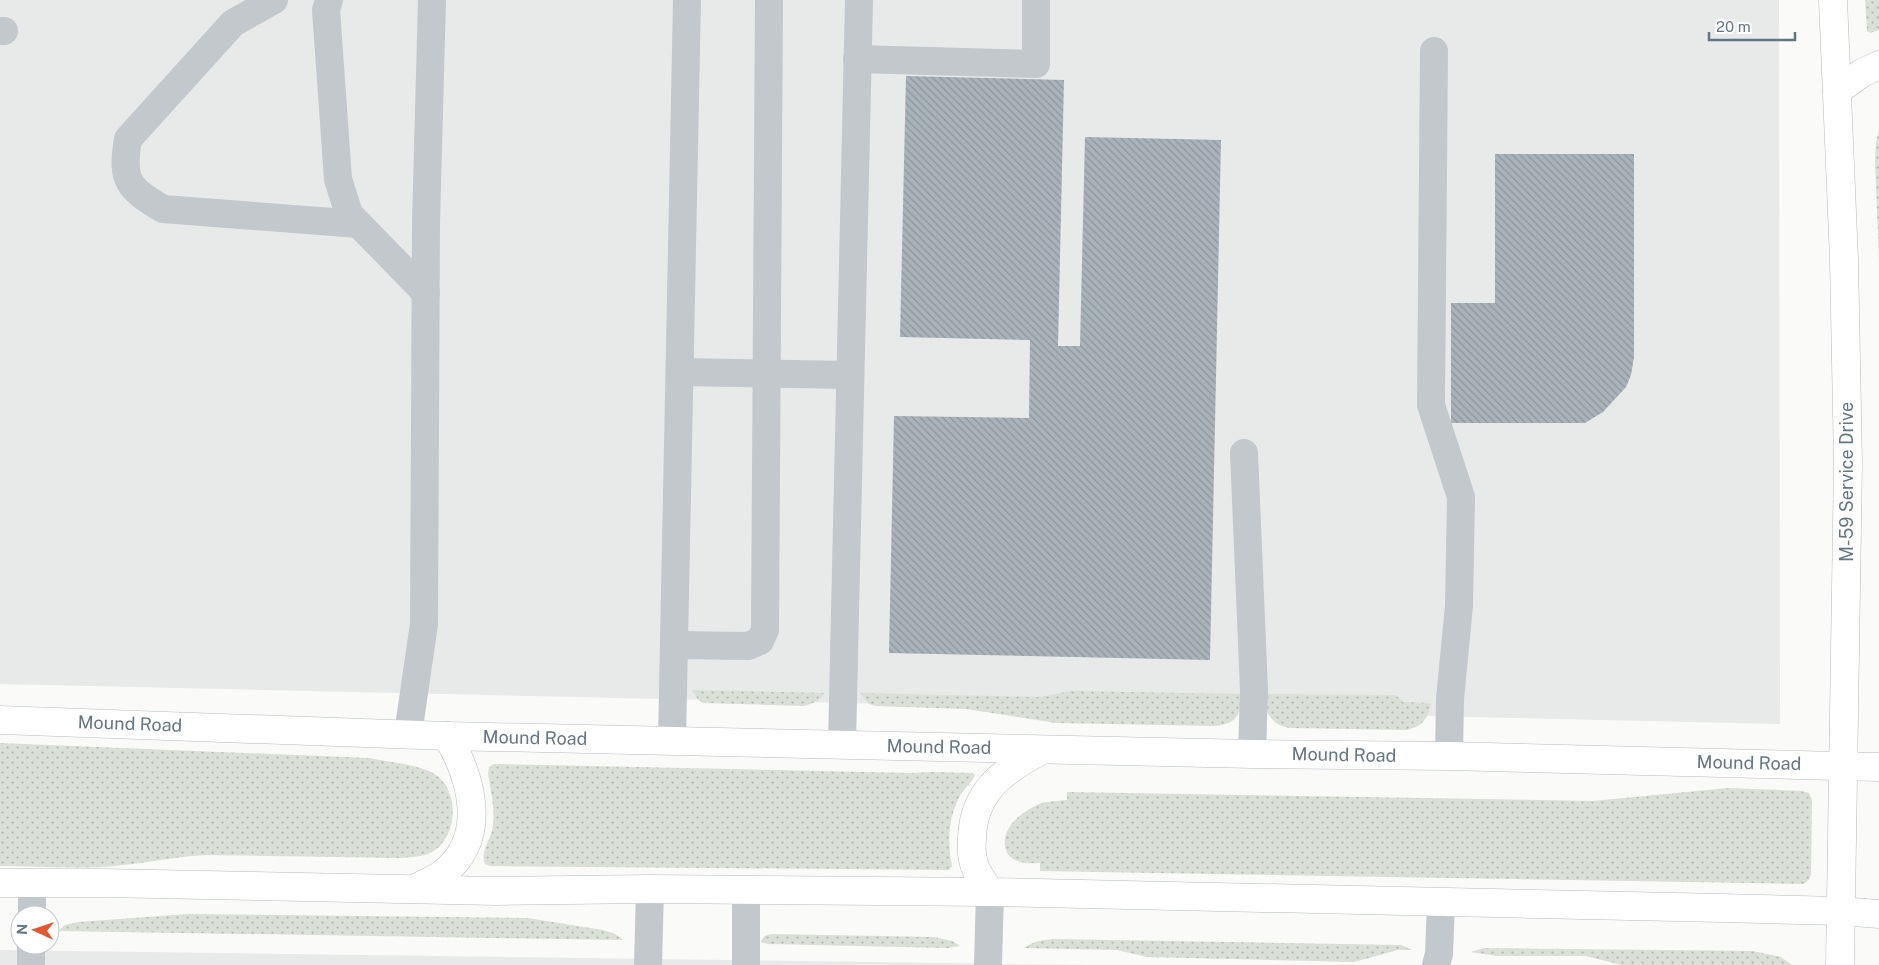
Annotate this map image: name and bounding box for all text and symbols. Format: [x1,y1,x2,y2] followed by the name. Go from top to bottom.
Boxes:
[1709,10,1795,42] scale bar
[1716,18,1751,35] text: 20 m
[1836,402,1857,562] street label: M-59 Service Drive
[77,711,183,736] street label: Mound Road
[483,726,588,749] street label: Mound Road
[887,735,992,758] street label: Mound Road
[1292,743,1397,766] street label: Mound Road
[1697,751,1802,774] street label: Mound Road
[10,905,60,955] north arrow
[14,923,30,935] text: N

